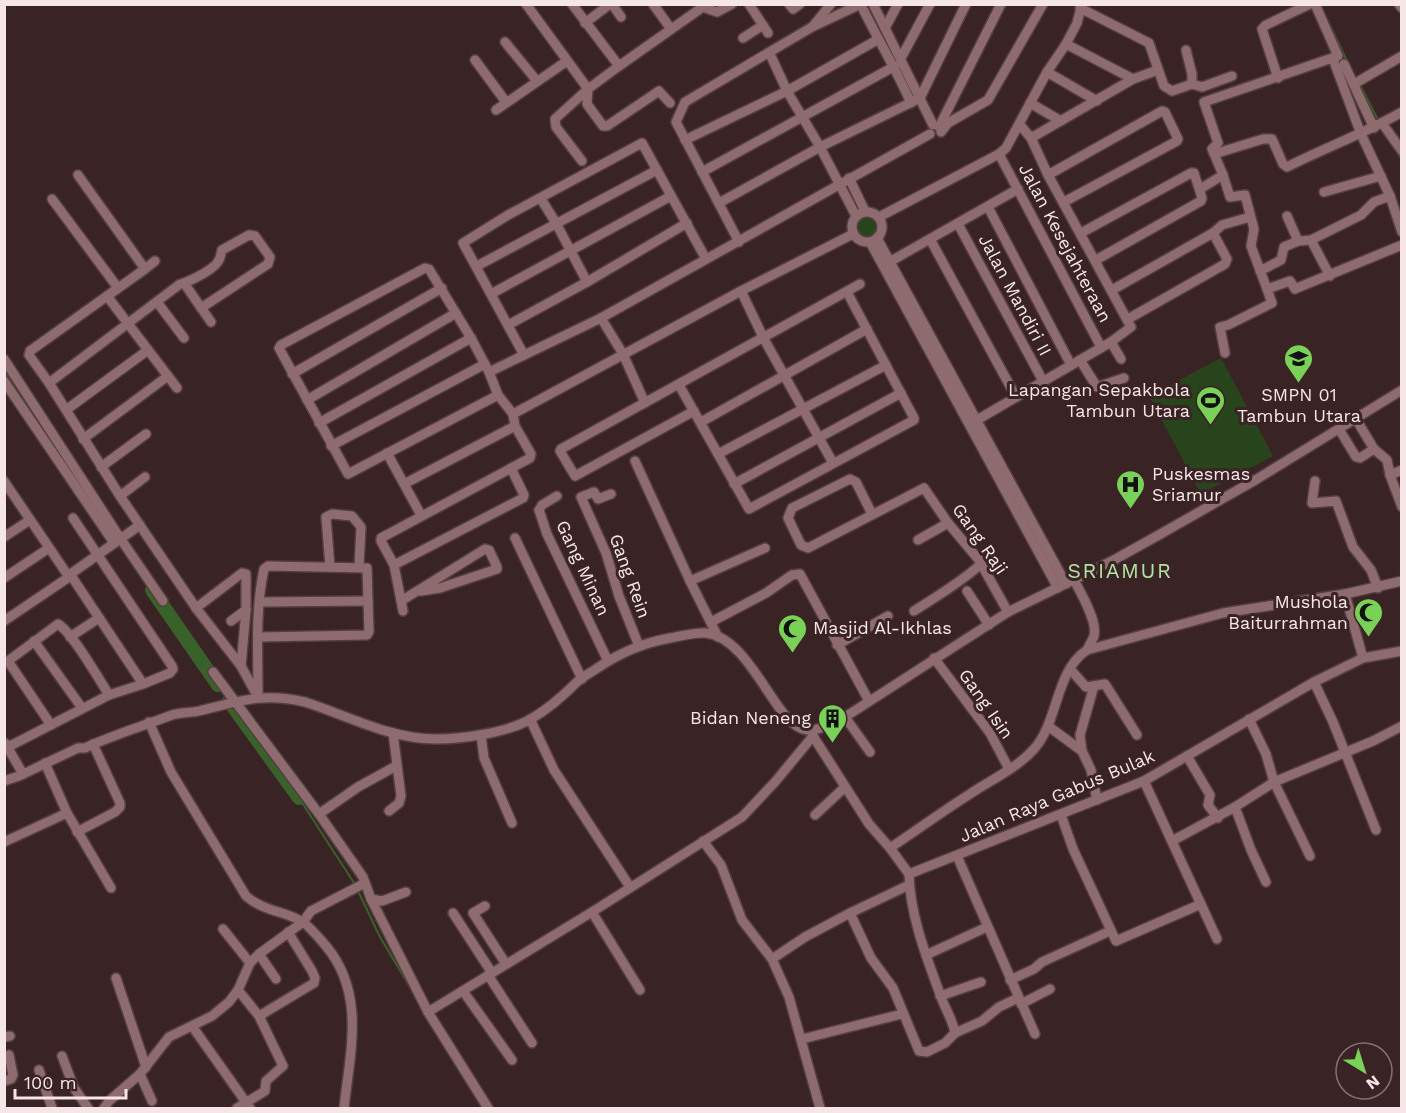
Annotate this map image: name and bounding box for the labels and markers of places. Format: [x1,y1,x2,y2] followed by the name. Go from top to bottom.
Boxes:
[1283,342,1315,384] school or university icon: SMPN 01 Tambun Utara
[1008,379,1190,421] place label: Lapangan Sepakbola Tambun Utara
[1195,384,1227,426] sports icon: Lapangan Sepakbola Tambun Utara
[1237,384,1361,426] place label: SMPN 01 Tambun Utara
[1152,463,1250,505] place label: Puskesmas Sriamur
[1115,468,1147,510] hospital icon: Puskesmas Sriamur
[1228,591,1348,633] place label: Mushola Baiturrahman
[1353,596,1385,638] mosque icon: Mushola Baiturrahman
[776,612,808,654] mosque icon: Masjid Al-Ikhlas
[813,617,952,638] place label: Masjid Al-Ikhlas
[816,702,848,744] building icon: Bidan Neneng
[690,707,811,728] place label: Bidan Neneng

